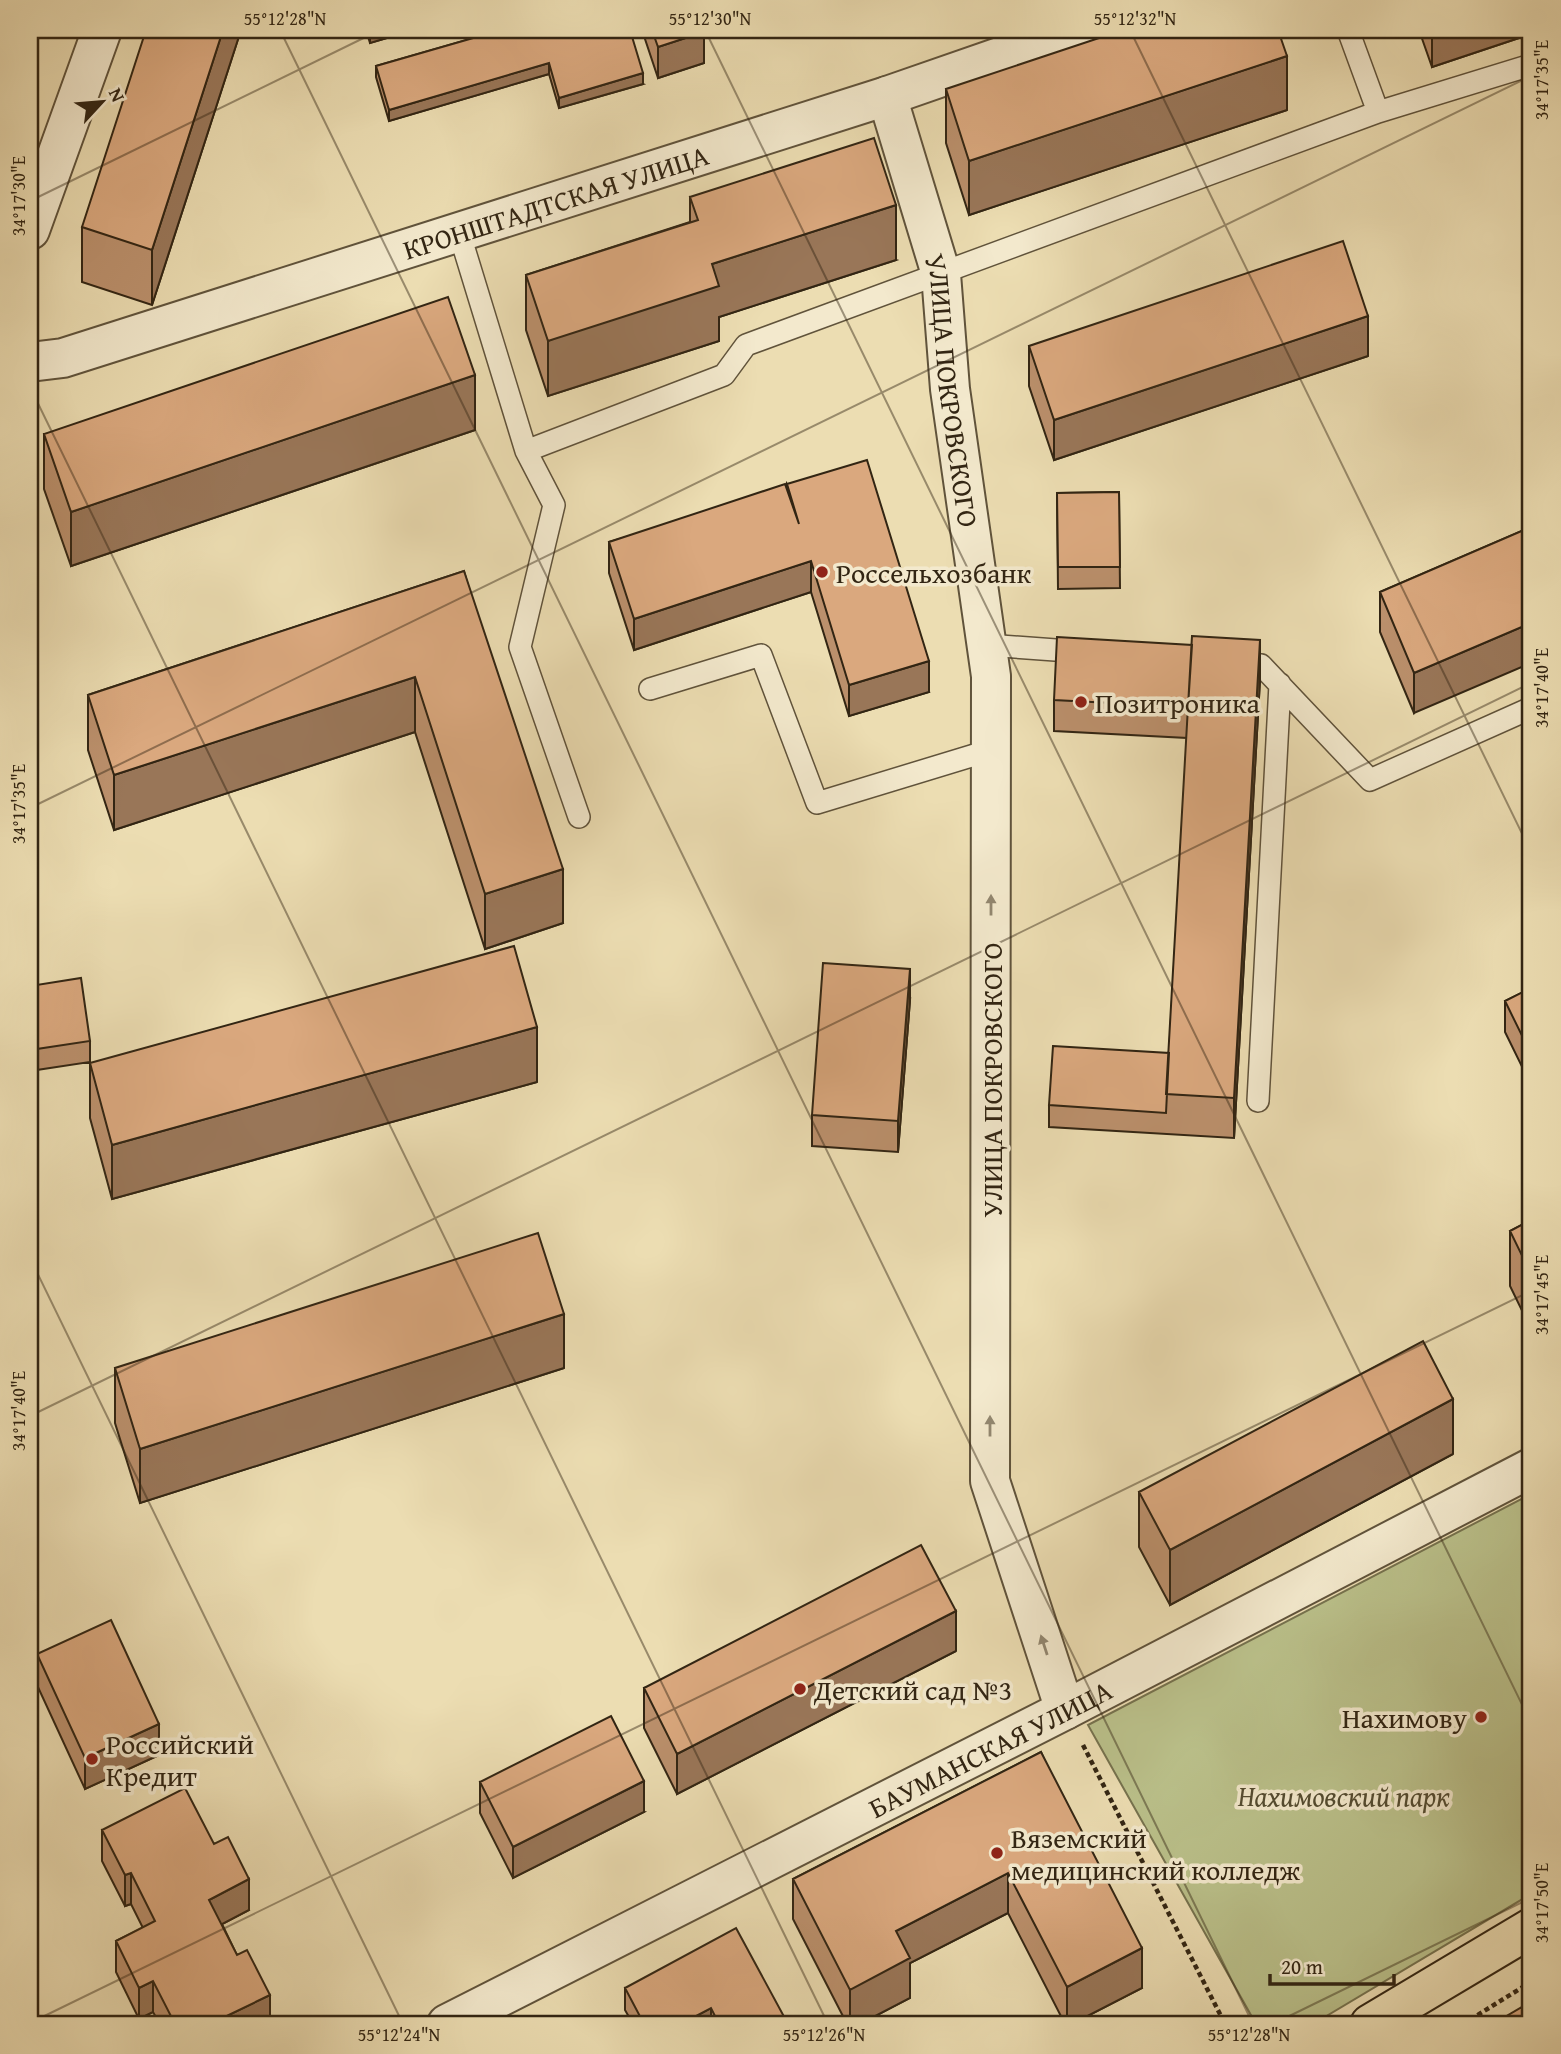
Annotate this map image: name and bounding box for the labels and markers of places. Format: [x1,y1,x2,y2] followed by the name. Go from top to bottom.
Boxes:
[836,552,1032,593] place label: Россельхозбанк
[814,564,830,580] marker: Россельхозбанк
[1095,682,1261,723] place label: Позитроника
[1073,694,1089,710] marker: Позитроника
[813,1669,1012,1710] place label: Детский сад №3
[792,1681,808,1697] marker: Детский сад №3
[1342,1697,1467,1738] place label: Нахимову
[1473,1709,1489,1725] marker: Нахимову
[106,1723,254,1796] place label: Российский Кредит
[84,1751,100,1767] marker: Российский Кредит
[1011,1817,1300,1890] place label: Вяземский медицинский колледж
[989,1845,1005,1861] marker: Вяземский медицинский колледж

